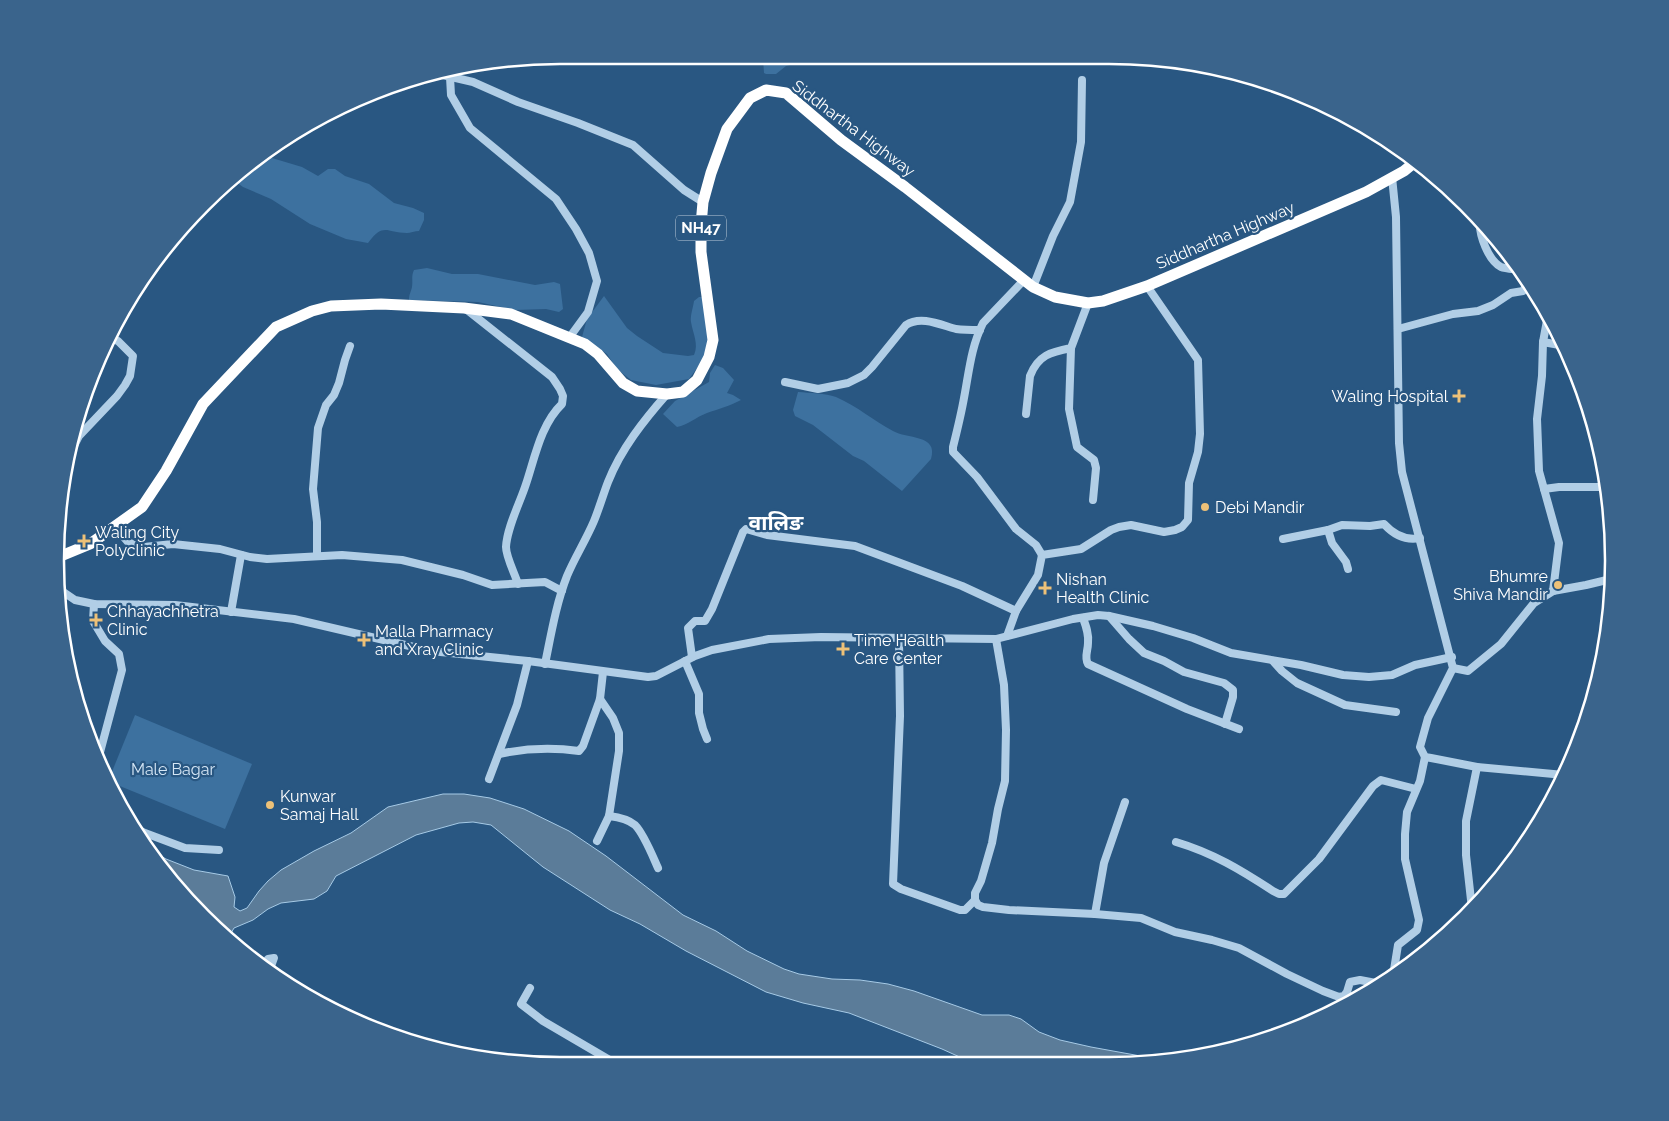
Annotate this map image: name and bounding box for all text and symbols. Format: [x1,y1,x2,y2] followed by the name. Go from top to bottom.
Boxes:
[789,76,919,181] street label: Siddhartha Highway
[1153,198,1298,273] street label: Siddhartha Highway
[676,216,726,240] road number: NH47
[1332,387,1449,406] place label: Waling Hospital
[1452,389,1466,403] marker: Waling Hospital
[1215,498,1305,517] place label: Debi Mandir
[1199,501,1211,513] marker: Debi Mandir
[749,510,804,535] district label: वालिङ
[95,523,180,560] place label: Waling City Polyclinic
[77,534,91,548] marker: Waling City Polyclinic
[1453,567,1548,604] place label: Bhumre Shiva Mandir
[1056,570,1150,607] place label: Nishan Health Clinic
[1552,579,1564,591] marker: Bhumre Shiva Mandir
[1038,581,1052,595] marker: Nishan Health Clinic
[107,602,219,639] place label: Chhayachhetra Clinic
[89,613,103,627] marker: Chhayachhetra Clinic
[375,622,494,659] place label: Malla Pharmacy and Xray Clinic
[854,631,944,668] place label: Time Health Care Center
[357,633,371,647] marker: Malla Pharmacy and Xray Clinic
[836,642,850,656] marker: Time Health Care Center
[131,760,215,779] park label: Male Bagar
[280,787,359,824] place label: Kunwar Samaj Hall
[264,799,276,811] marker: Kunwar Samaj Hall

